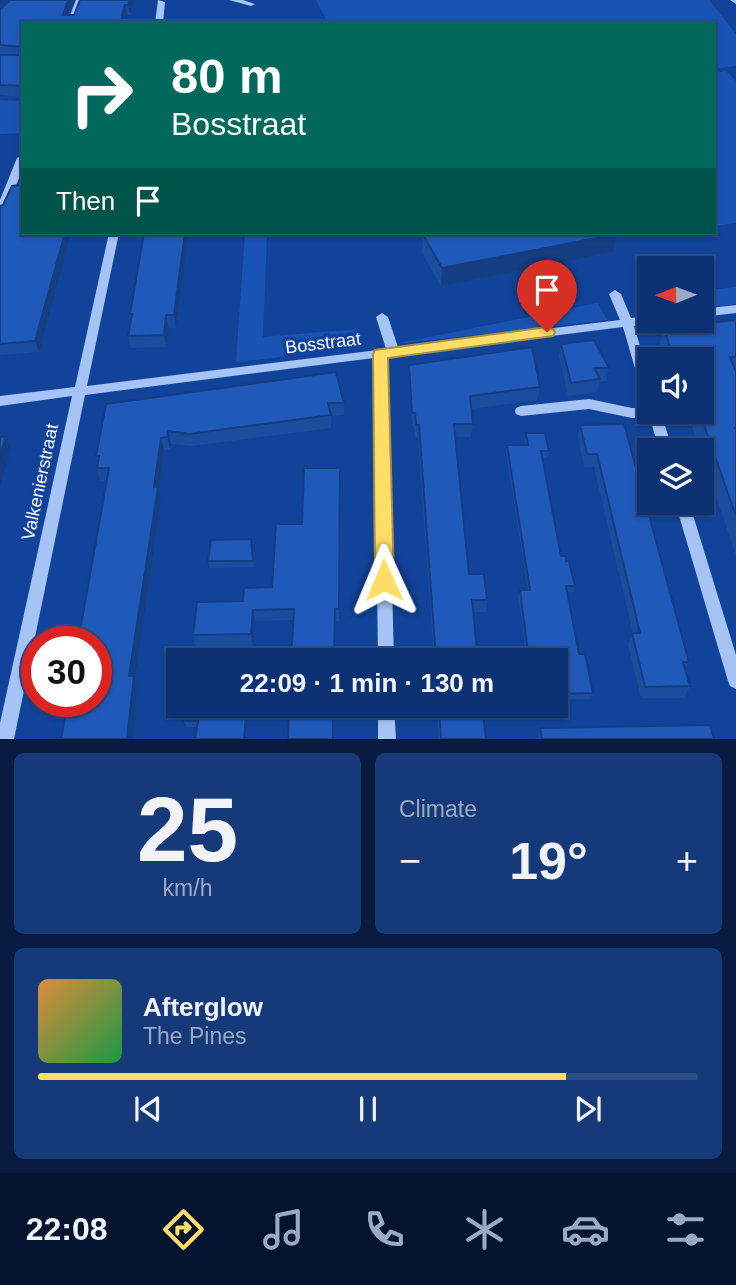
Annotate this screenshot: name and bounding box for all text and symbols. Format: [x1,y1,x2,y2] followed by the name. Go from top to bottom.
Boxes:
[56,49,147,140] icon: right
[171,49,283,103] text: 80 m
[171,106,306,142] text: Bosstraat
[129,182,167,220] icon: arrive
[56,186,115,216] text: Then
[637,256,714,332] north arrow
[637,256,714,515] map controls
[517,260,577,332] pin
[528,271,566,309] icon: arrive
[284,328,362,358] street label: Bosstraat
[637,347,714,424] button: sound
[18,422,62,542] street label: Valkenierstraat
[637,438,714,515] button: layers
[347,543,421,617] position arrow
[21,626,112,717] speed limit sign: 30
[240,668,494,698] text: 22:09 · 1 min · 130 m
[137,779,238,880] text: 25
[399,796,477,822] text: Climate
[509,832,588,890] text: 19°
[399,840,421,882] text: −
[676,840,698,882] text: +
[163,875,212,901] text: km/h
[143,992,263,1022] text: Afterglow
[143,1023,247,1049] text: The Pines
[129,1090,167,1128] icon: previous
[349,1090,387,1128] icon: pause
[569,1090,607,1128] icon: next
[159,1205,208,1254] icon: directions
[259,1205,308,1254] icon: music
[360,1205,409,1254] icon: phone
[460,1205,509,1254] icon: climate
[561,1205,610,1254] icon: car
[661,1205,710,1254] icon: filters
[26,1211,108,1247] text: 22:08

